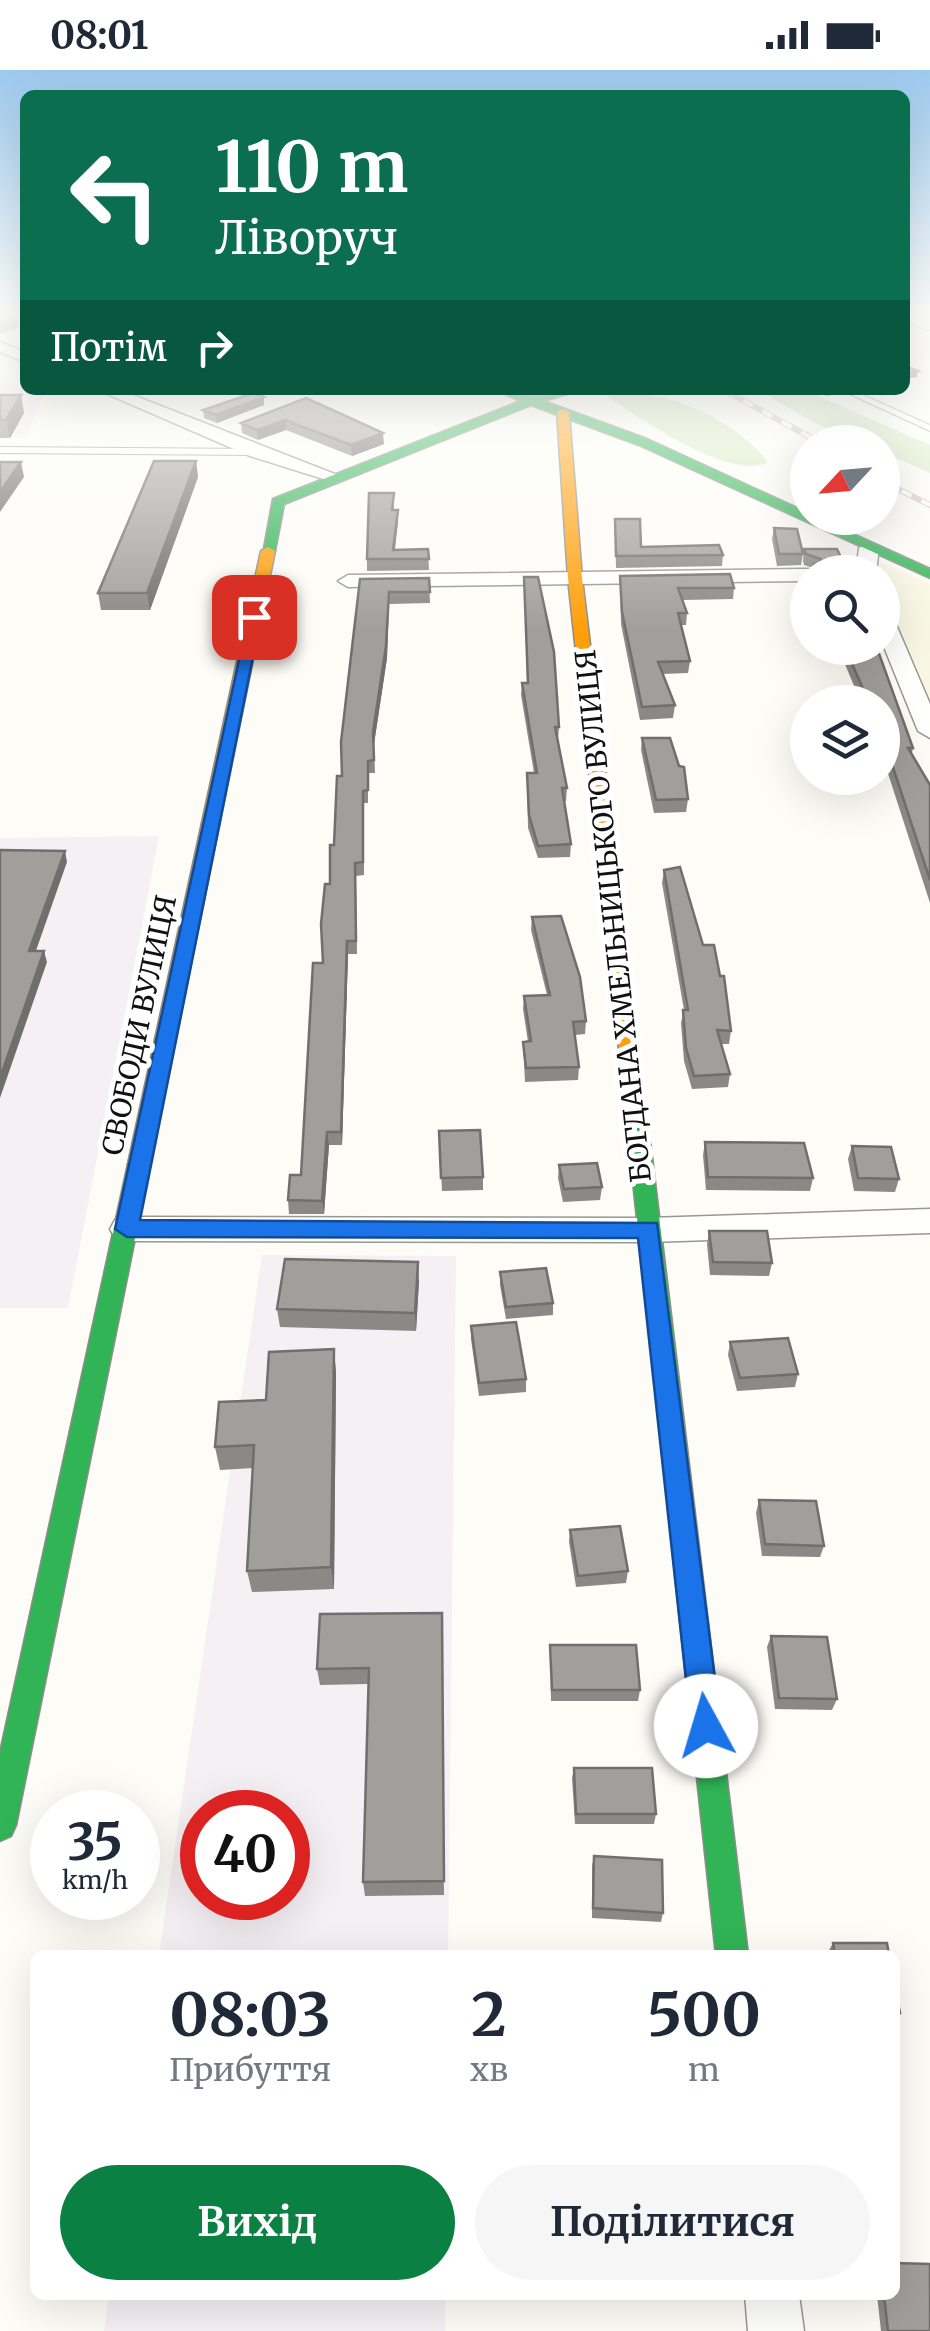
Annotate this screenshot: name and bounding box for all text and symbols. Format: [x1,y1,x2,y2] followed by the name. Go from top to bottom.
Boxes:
[50,12,148,59] text: 08:01
[215,123,408,211] text: 110 m
[50,130,180,260] icon: left
[215,210,398,266] text: Ліворуч
[187,320,242,375] icon: right
[50,324,167,371] text: Потім
[790,425,900,535] north arrow
[790,425,900,795] map controls
[790,555,900,665] button: search
[212,575,297,660] pin
[227,590,282,645] icon: arrive
[567,648,659,1184] street label: БОГДАНА ХМЕЛЬНИЦЬКОГО ВУЛИЦЯ
[790,685,900,795] button: layers
[94,892,184,1158] street label: СВОБОДИ ВУЛИЦЯ
[654,1674,758,1778] position arrow
[180,1790,310,1920] speed limit sign: 40
[67,1811,123,1874] text: 35
[62,1864,128,1896] text: km/h
[169,1977,331,2052] text: 08:03
[471,1977,507,2052] text: 2
[647,1977,761,2052] text: 500
[169,2050,331,2090] text: Прибуття
[470,2050,508,2090] text: хв
[688,2050,720,2090] text: m
[60,2165,455,2280] button: Вихід
[475,2165,870,2280] button: Поділитися

